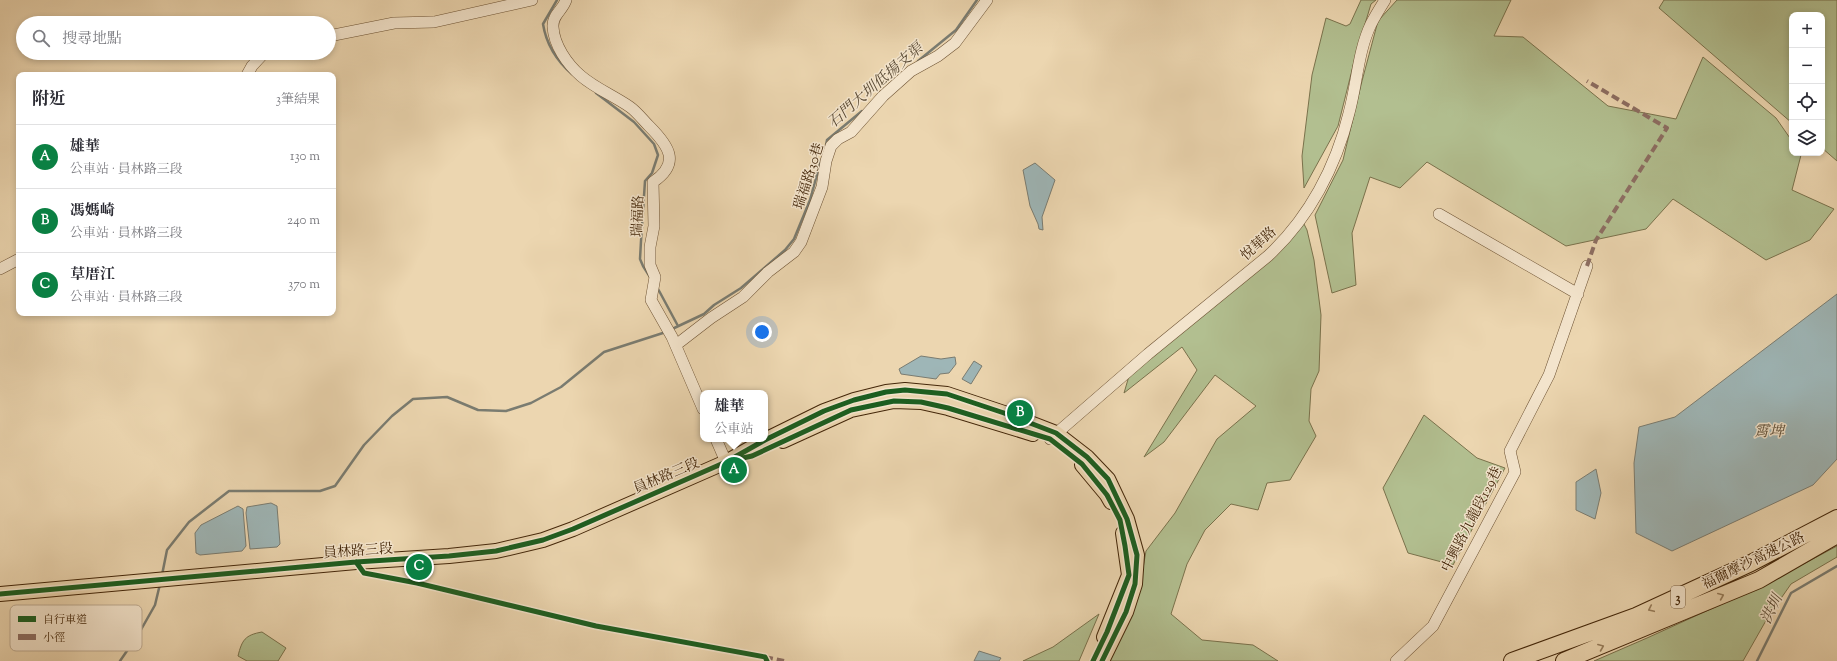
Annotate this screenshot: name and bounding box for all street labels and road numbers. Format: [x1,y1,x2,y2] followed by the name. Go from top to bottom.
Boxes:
[790,141,830,212] street label: 瑞福路30巷
[628,195,650,238] street label: 瑞福路
[1237,223,1282,266] street label: 悅華路
[631,454,703,500] street label: 員林路三段
[1438,464,1508,576] street label: 中興路九龍段129巷
[1699,528,1809,595] street label: 福爾摩沙高速公路
[323,540,394,564] street label: 員林路三段
[1671,586,1685,608] road number: 3

